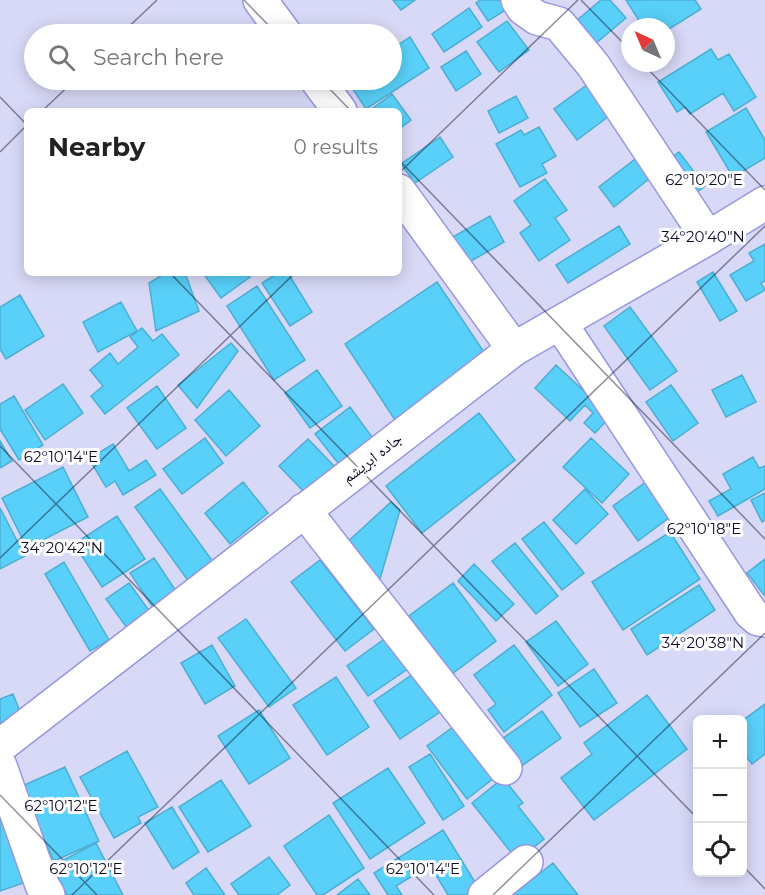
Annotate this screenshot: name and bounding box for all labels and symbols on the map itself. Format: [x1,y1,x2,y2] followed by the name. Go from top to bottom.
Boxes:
[621,18,675,72] north arrow
[665,170,743,189] text: 62°10'20"E
[661,227,745,246] text: 34°20'40"N
[338,429,406,488] street label: جاده ابریشم
[24,447,98,466] text: 62°10'14"E
[667,519,741,538] text: 62°10'18"E
[21,538,103,557] text: 34°20'42"N
[662,633,744,652] text: 34°20'38"N
[24,796,98,815] text: 62°10'12"E
[49,859,123,878] text: 62°10'12"E
[386,859,460,878] text: 62°10'14"E

